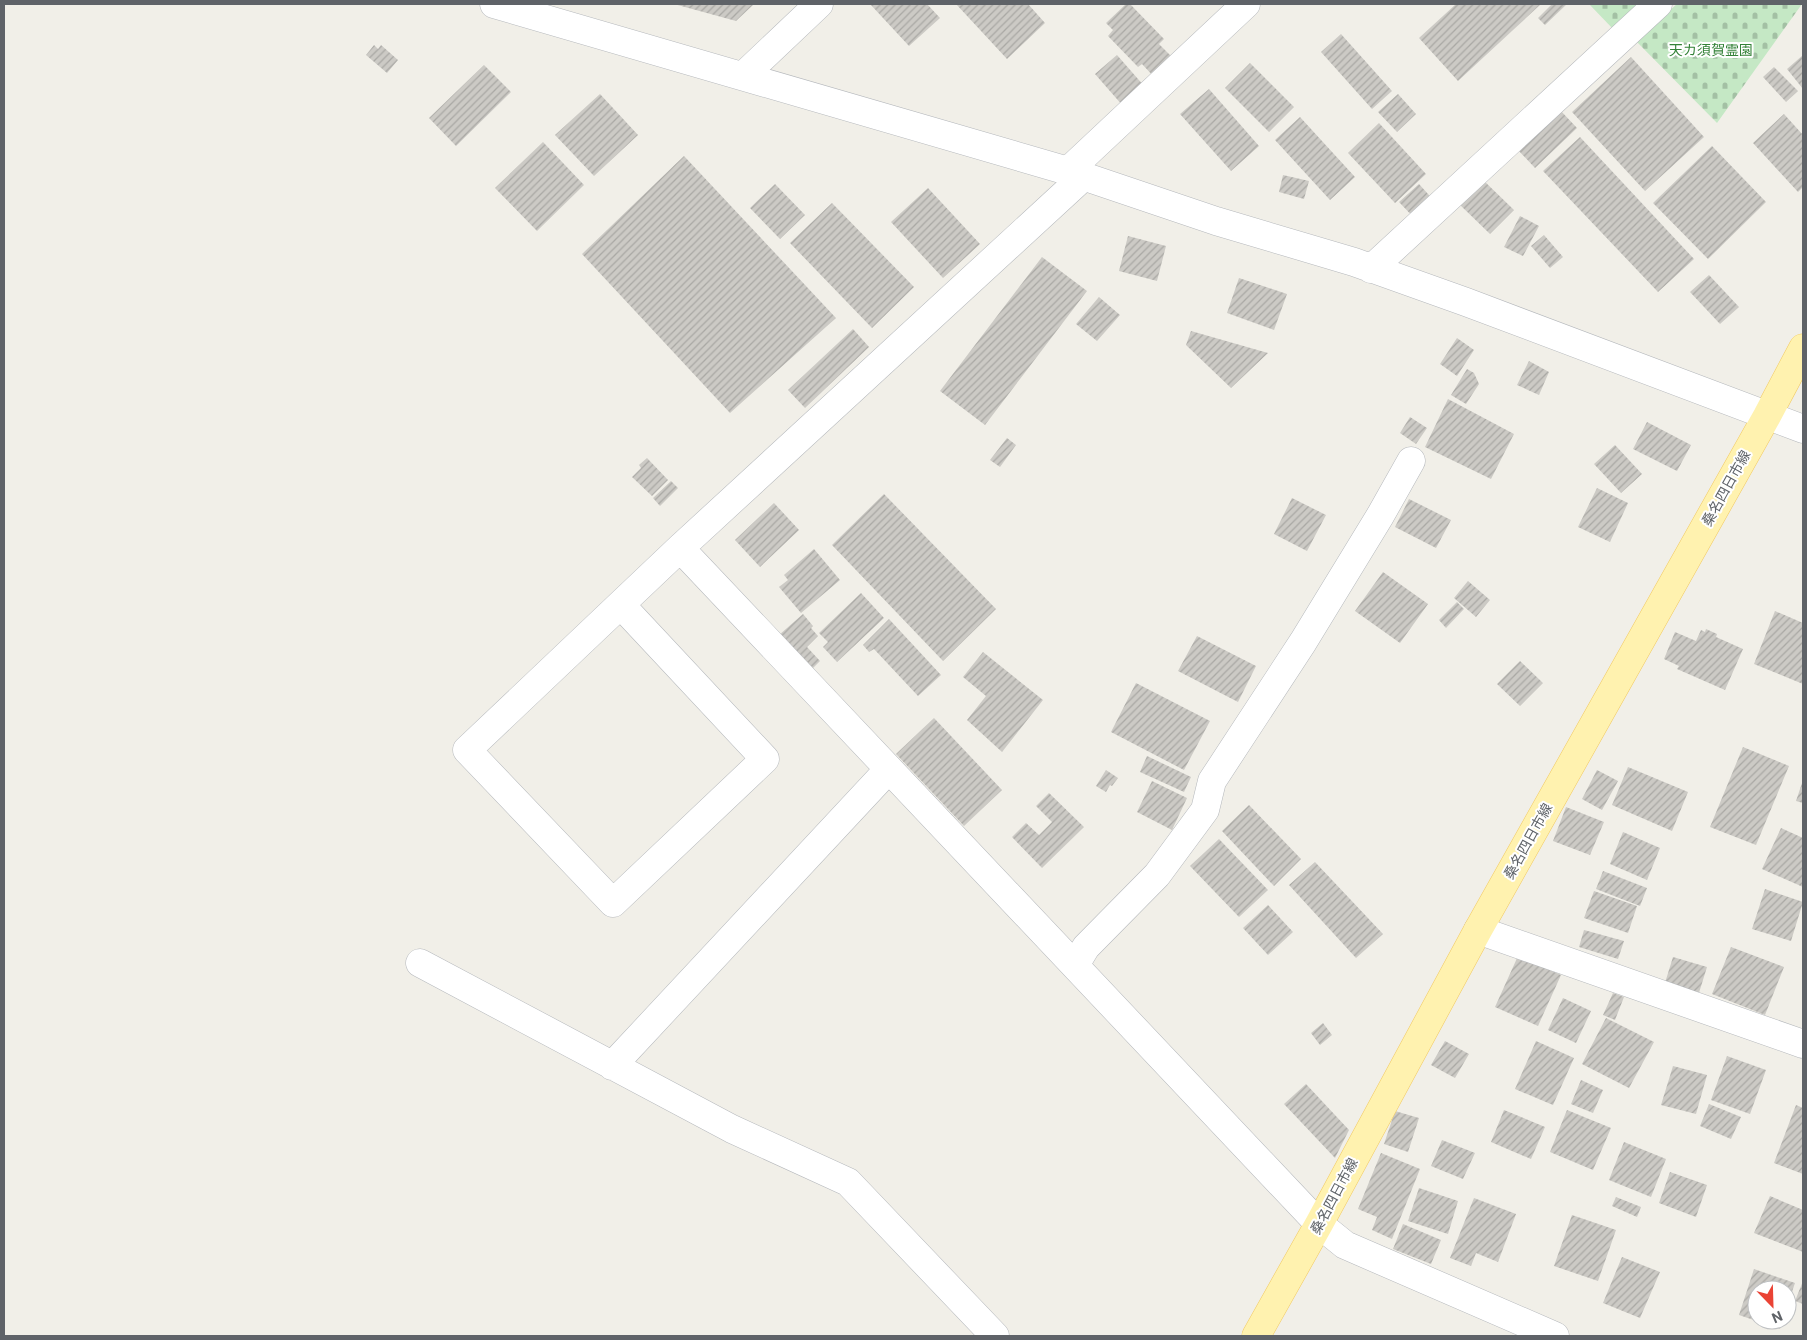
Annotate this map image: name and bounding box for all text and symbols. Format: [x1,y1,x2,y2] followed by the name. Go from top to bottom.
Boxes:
[1669,42,1753,58] park label: 天カ須賀霊園
[1699,447,1753,529] street label: 桑名四日市線
[1501,800,1555,882] street label: 桑名四日市線
[1307,1155,1361,1237] street label: 桑名四日市線
[1747,1280,1797,1330] north arrow
[1769,1308,1785,1326] text: N

